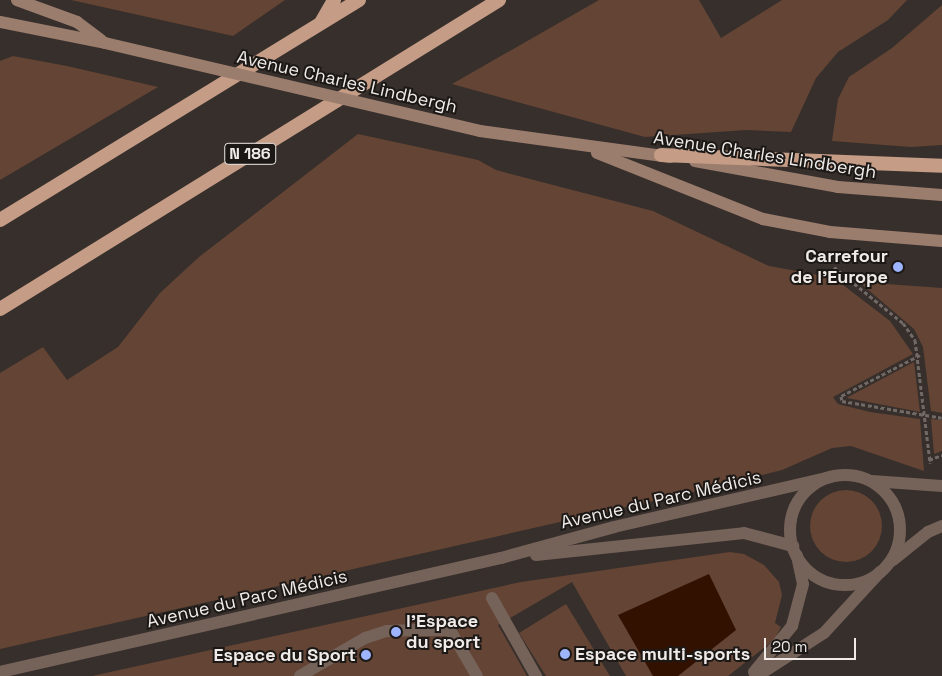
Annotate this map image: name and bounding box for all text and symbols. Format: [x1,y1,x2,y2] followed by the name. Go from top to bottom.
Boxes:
[235,46,459,118] street label: Avenue Charles Lindbergh
[652,127,878,183] street label: Avenue Charles Lindbergh
[224,140,276,168] road number: N 186
[791,246,888,288] place label: Carrefour de l'Europe
[892,261,904,273] marker: Carrefour de l'Europe
[559,466,763,534] street label: Avenue du Parc Médicis
[145,565,349,633] street label: Avenue du Parc Médicis
[406,611,480,654] place label: l'Espace du sport
[390,626,402,638] marker: l'Espace du sport
[767,628,860,660] scale bar
[772,637,807,656] text: 20 m
[575,643,750,665] place label: Espace multi-sports
[213,644,356,666] place label: Espace du Sport
[559,648,571,660] marker: Espace multi-sports
[360,649,372,661] marker: Espace du Sport

